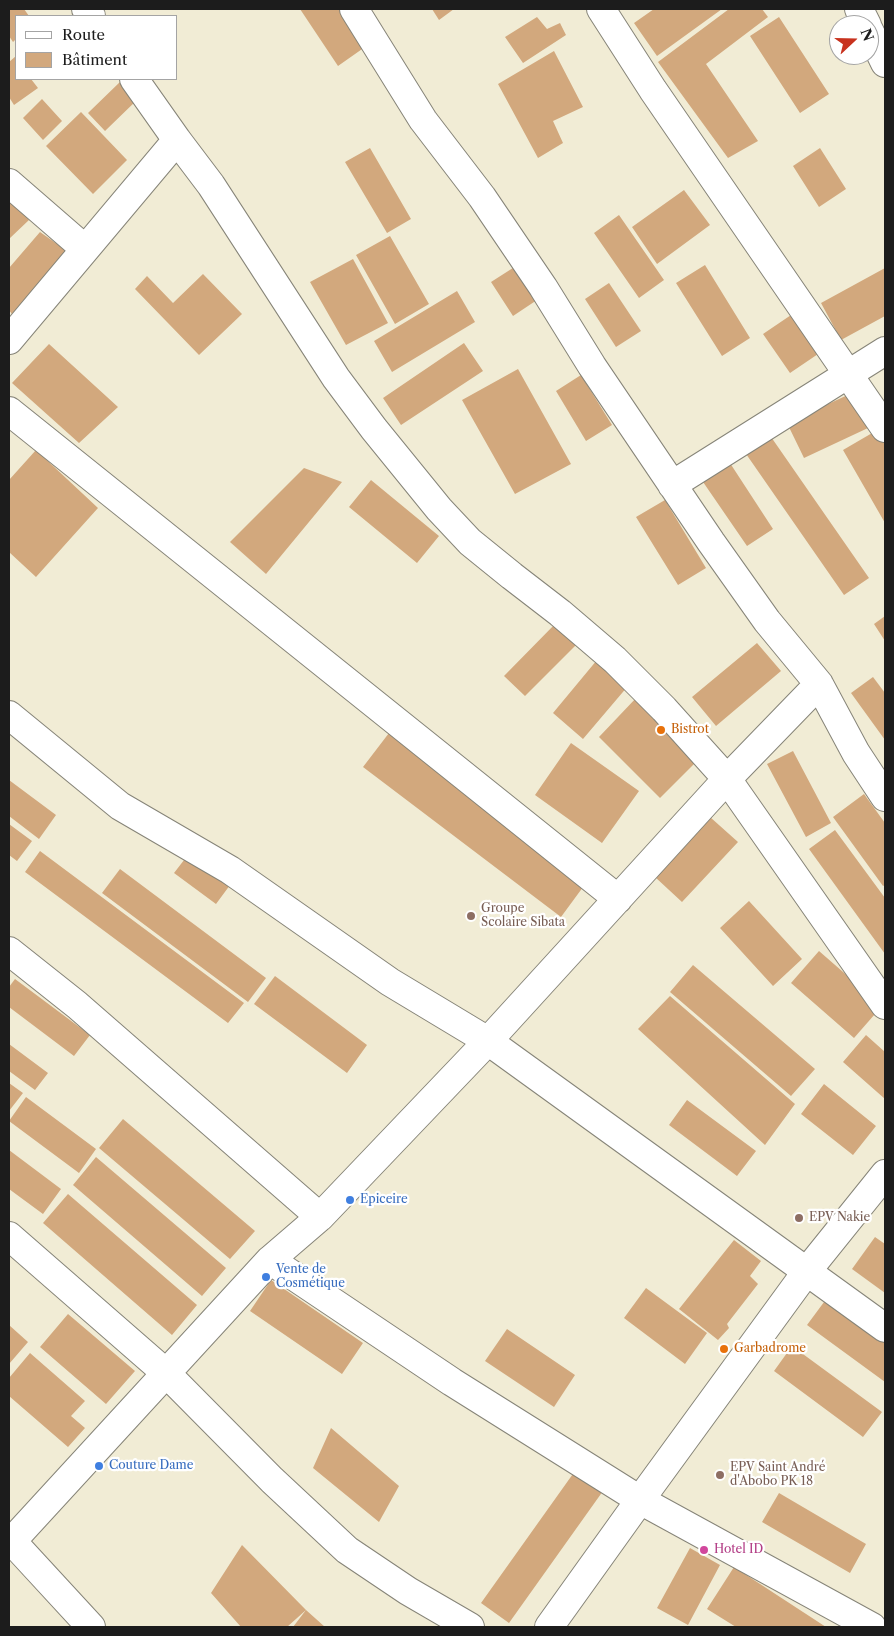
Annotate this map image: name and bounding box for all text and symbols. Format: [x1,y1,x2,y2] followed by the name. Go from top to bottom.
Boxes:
[15,15,178,80] legend
[829,15,879,65] north arrow
[62,25,105,44] text: Route
[856,26,878,44] text: N
[62,50,127,69] text: Bâtiment
[671,723,709,737] place label: Bistrot
[655,724,667,736] marker: Bistrot
[481,902,565,930] place label: Groupe Scolaire Sibata
[465,910,477,922] marker: Groupe Scolaire Sibata
[360,1193,408,1207] place label: Epiceire
[344,1194,356,1206] marker: Epiceire
[809,1211,870,1225] place label: EPV Nakie
[793,1212,805,1224] marker: EPV Nakie
[276,1263,345,1291] place label: Vente de Cosmétique
[260,1271,272,1283] marker: Vente de Cosmétique
[734,1342,806,1356] place label: Garbadrome
[718,1343,730,1355] marker: Garbadrome
[109,1459,193,1473] place label: Couture Dame
[93,1460,105,1472] marker: Couture Dame
[730,1461,825,1489] place label: EPV Saint André d'Abobo PK 18
[714,1469,726,1481] marker: EPV Saint André d'Abobo PK 18
[714,1543,763,1557] place label: Hotel ID
[698,1544,710,1556] marker: Hotel ID

